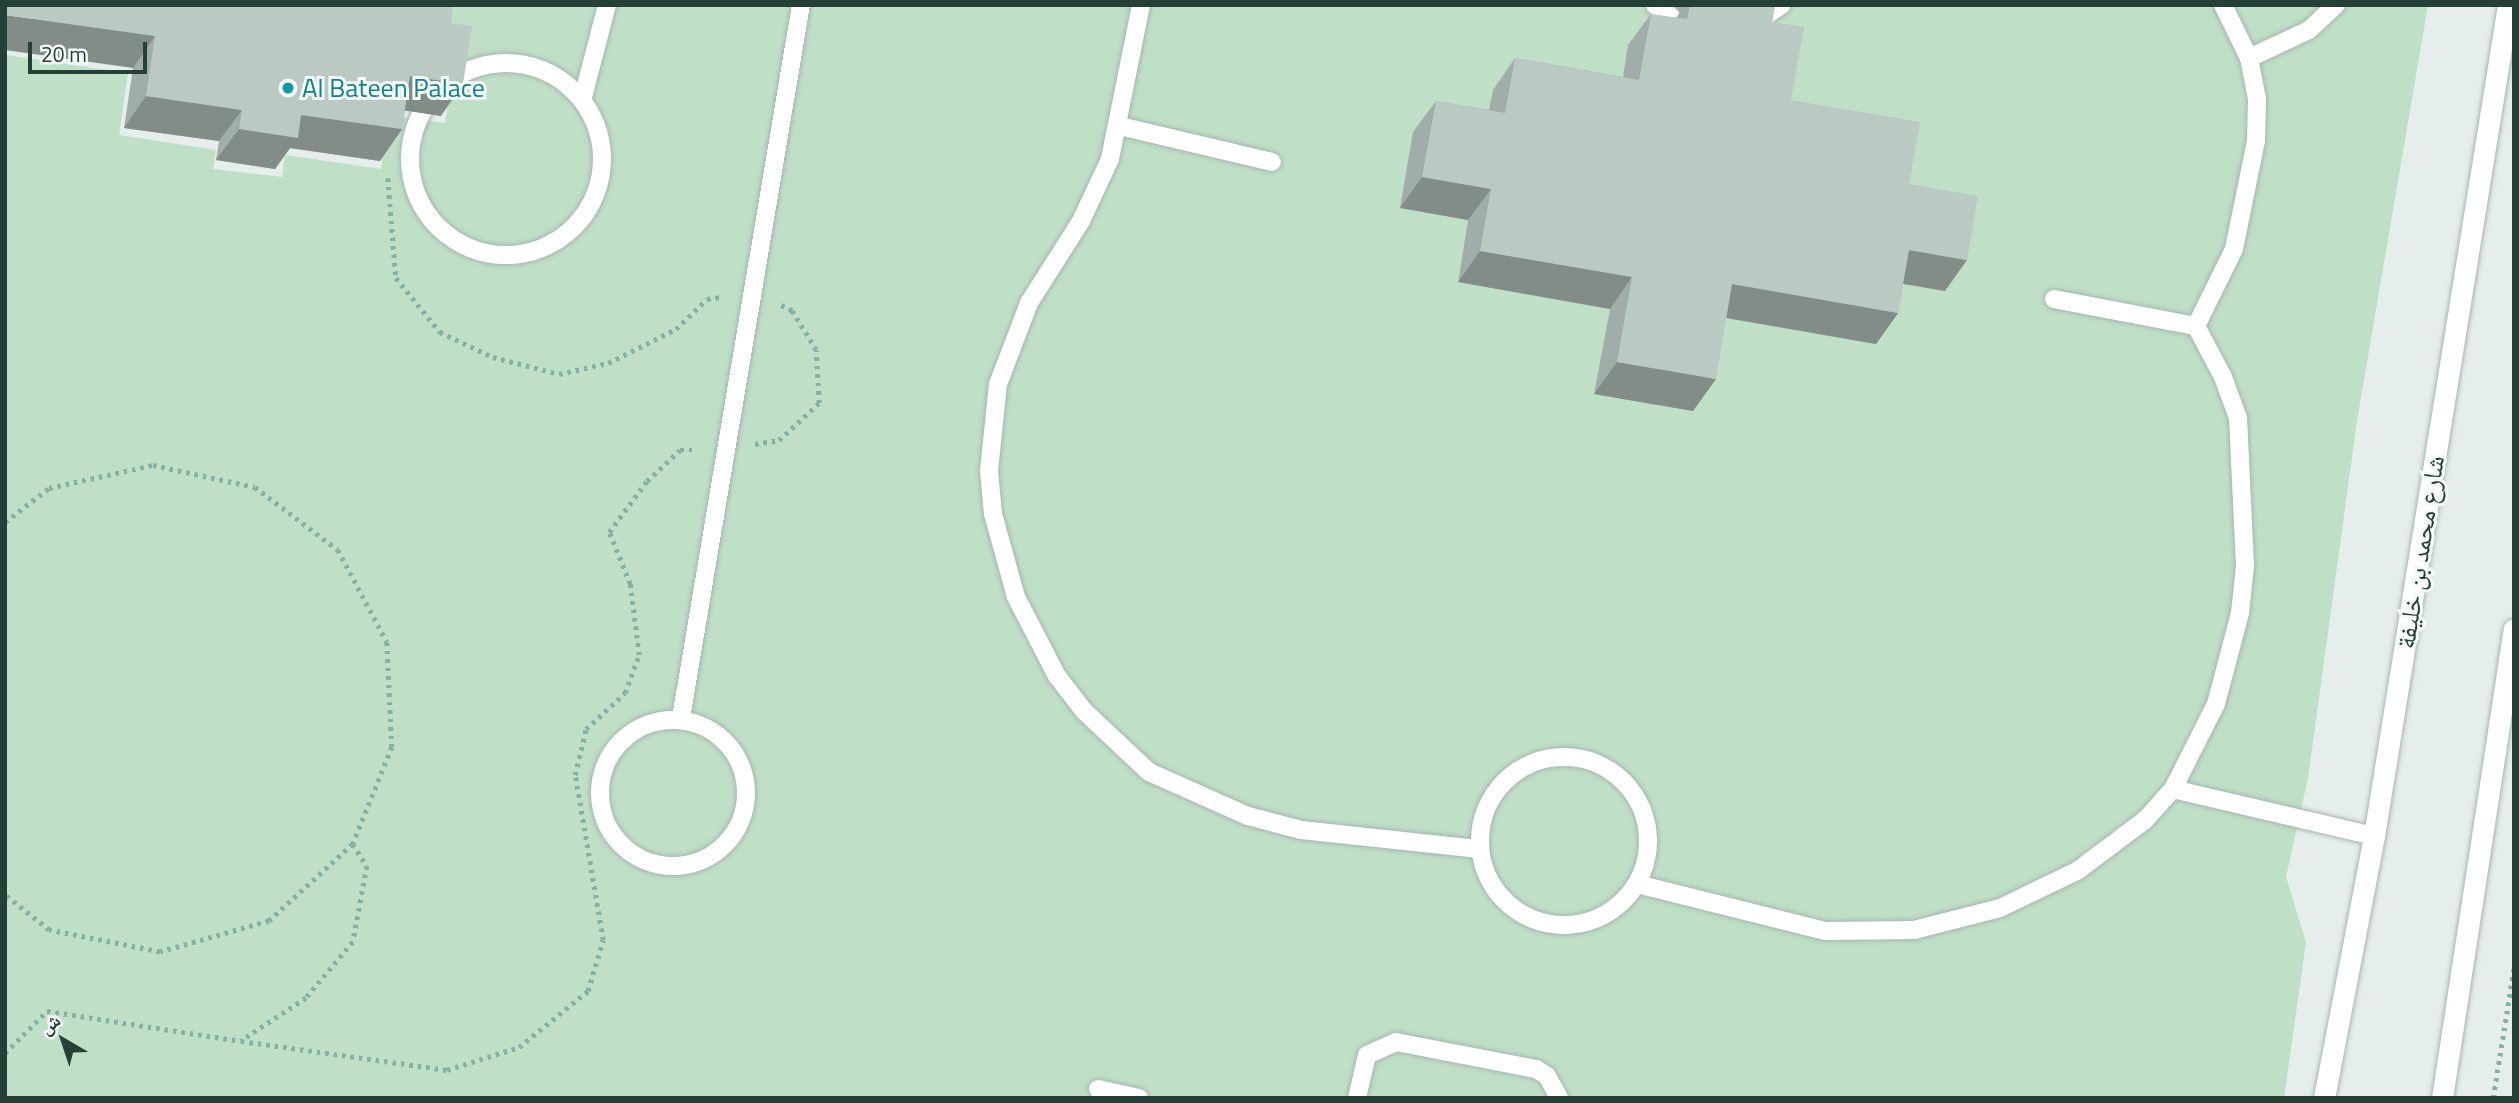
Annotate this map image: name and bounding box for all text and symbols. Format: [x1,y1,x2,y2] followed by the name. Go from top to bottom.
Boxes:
[32,28,150,72] scale bar
[41,38,87,70] text: 20 m
[302,72,485,104] place label: Al Bateen Palace
[280,80,296,96] marker: Al Bateen Palace
[2389,453,2451,651] street label: شارع محمد بن خليفة
[28,1005,98,1075] north arrow
[33,1006,66,1041] text: ش

